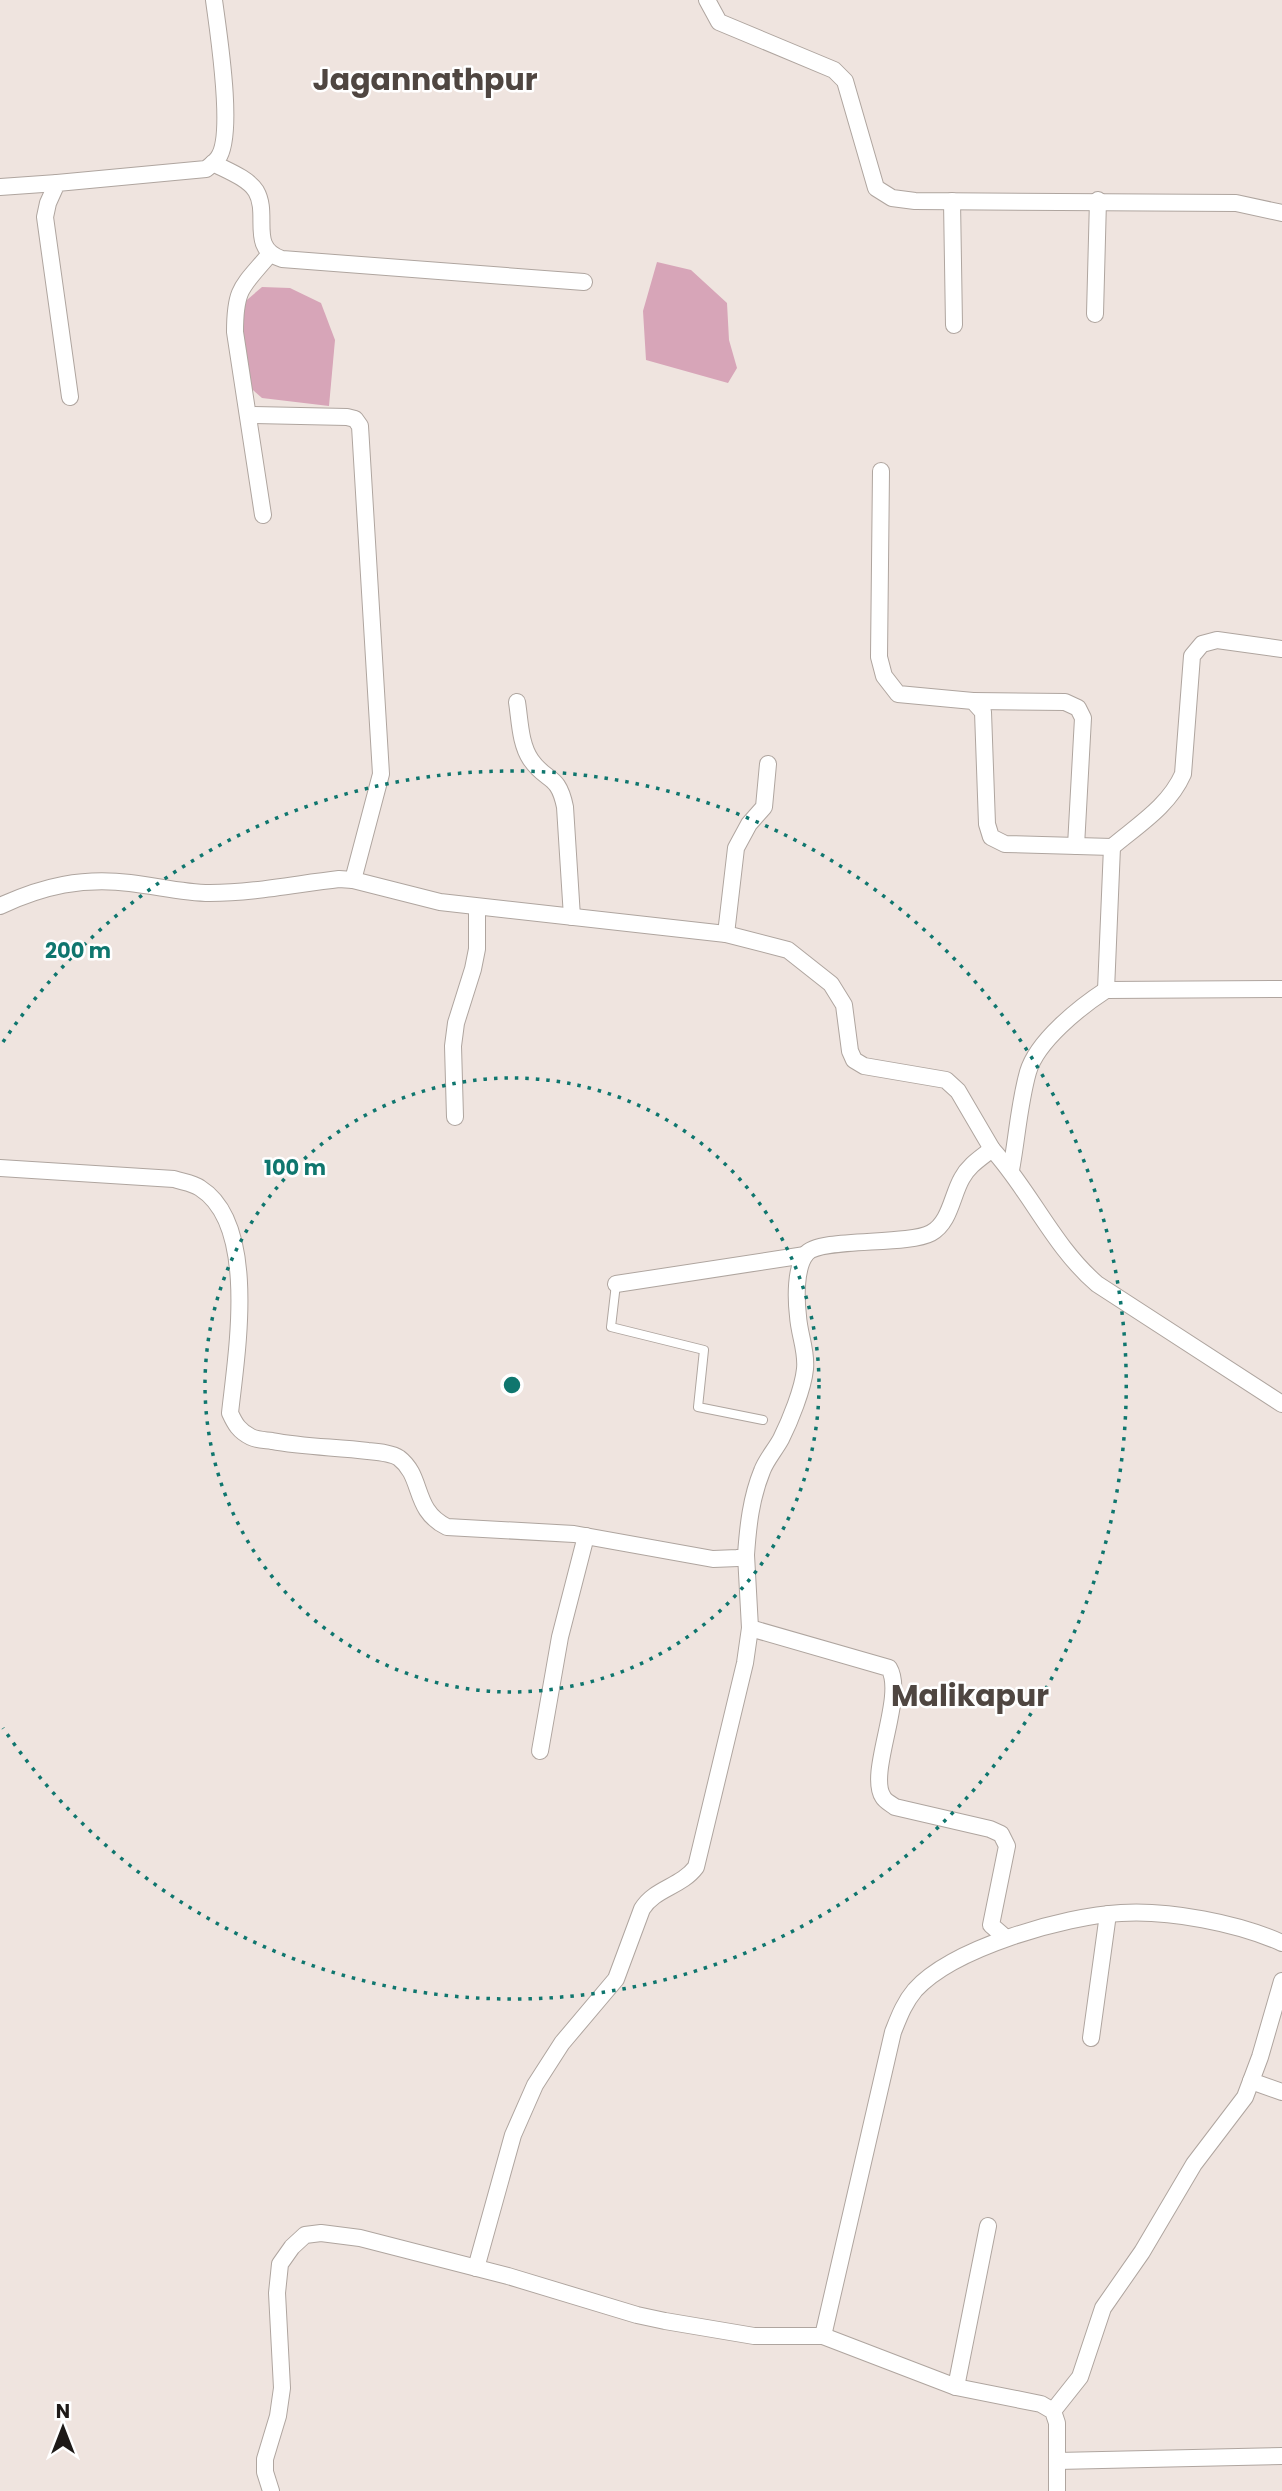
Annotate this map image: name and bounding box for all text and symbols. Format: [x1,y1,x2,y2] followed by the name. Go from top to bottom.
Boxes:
[312,58,538,101] district label: Jagannathpur
[45,936,111,965] text: 200 m
[264,1153,326,1182] text: 100 m
[500,1373,524,1397] centre of rings
[891,1674,1049,1717] district label: Malikapur
[28,2393,98,2463] north arrow
[56,2398,70,2425] text: N

